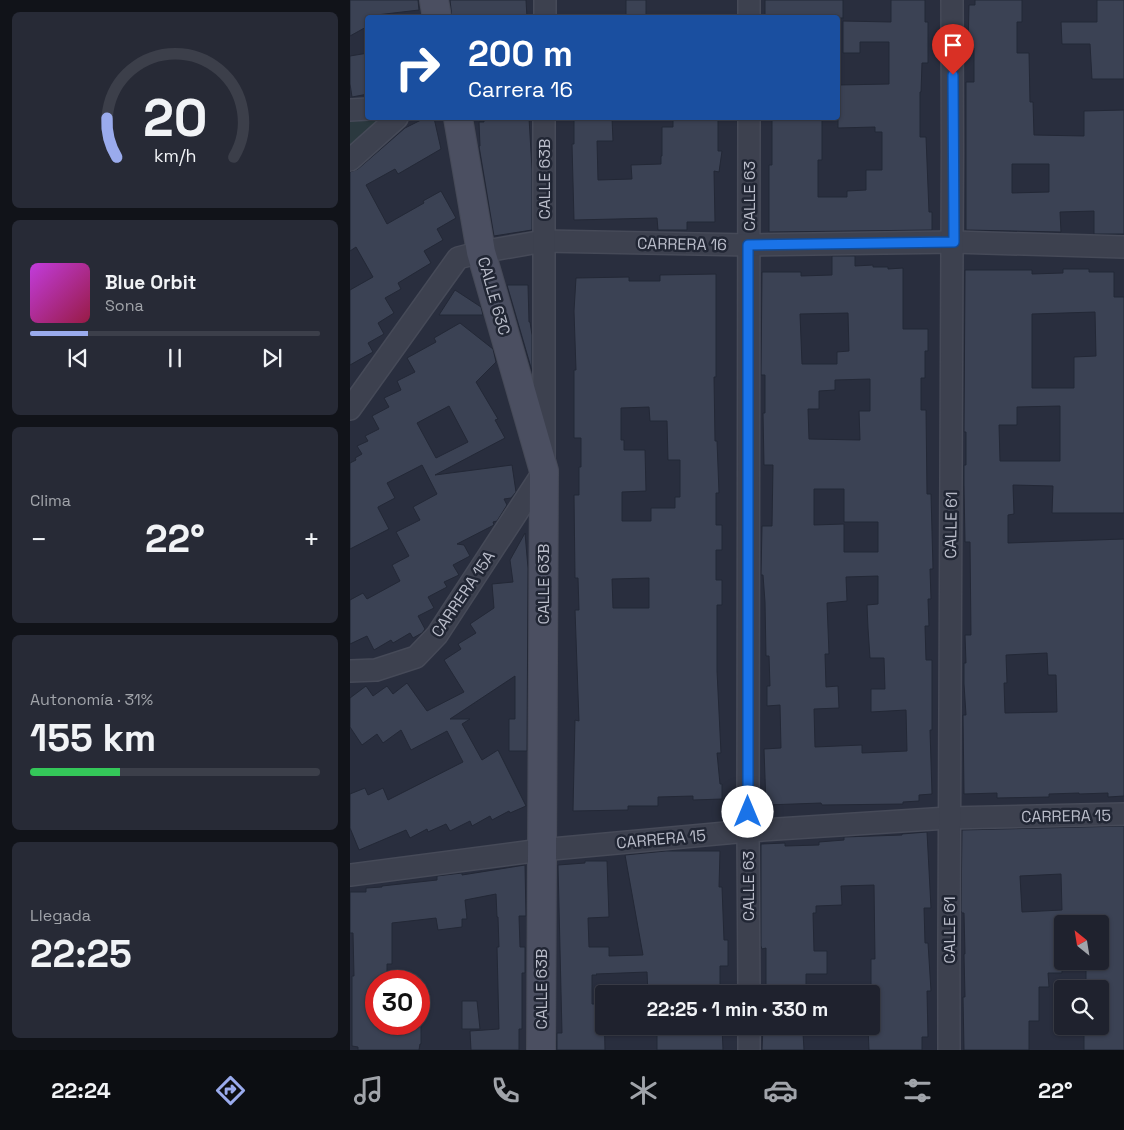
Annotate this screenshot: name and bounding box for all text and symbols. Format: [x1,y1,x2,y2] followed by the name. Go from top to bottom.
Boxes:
[932,24,974,75] pin
[939,31,967,59] icon: arrive
[468,32,573,76] text: 200 m
[385,35,450,100] icon: right
[468,75,573,103] text: Carrera 16
[143,85,207,151] text: 20
[534,139,555,219] street label: CALLE 63B
[154,144,196,167] text: km/h
[739,161,760,231] street label: CALLE 63
[637,233,727,255] street label: CARRERA 16
[473,254,515,338] street label: CALLE 63C
[105,270,196,295] text: Blue Orbit
[105,295,144,316] text: Sona
[64,344,92,372] icon: previous
[161,344,189,372] icon: pause
[258,344,286,372] icon: next
[30,490,71,511] text: Clima
[940,491,962,559] street label: CALLE 61
[145,515,205,563] text: 22°
[30,521,47,557] text: −
[303,521,320,557] text: +
[533,544,554,624] street label: CALLE 63B
[426,547,500,641] street label: CARRERA 15A
[30,689,153,710] text: Autonomía · 31%
[30,714,156,762] text: 155 km
[721,785,773,837] position arrow
[1021,805,1111,827] street label: CARRERA 15
[615,825,707,853] street label: CARRERA 15
[738,851,759,921] street label: CALLE 63
[939,896,960,964] street label: CALLE 61
[30,905,91,926] text: Llegada
[1054,915,1109,970] north arrow
[1054,915,1109,1035] map controls
[30,930,132,978] text: 22:25
[531,949,552,1029] street label: CALLE 63B
[365,970,430,1035] speed limit sign: 30
[1054,980,1109,1035] button: search
[647,997,828,1022] text: 22:25 · 1 min · 330 m
[213,1073,248,1108] icon: directions
[351,1073,386,1108] icon: music
[488,1073,523,1108] icon: phone
[626,1073,661,1108] icon: climate
[763,1073,798,1108] icon: car
[900,1073,935,1108] icon: filters
[51,1076,111,1104] text: 22:24
[1038,1076,1073,1104] text: 22°

